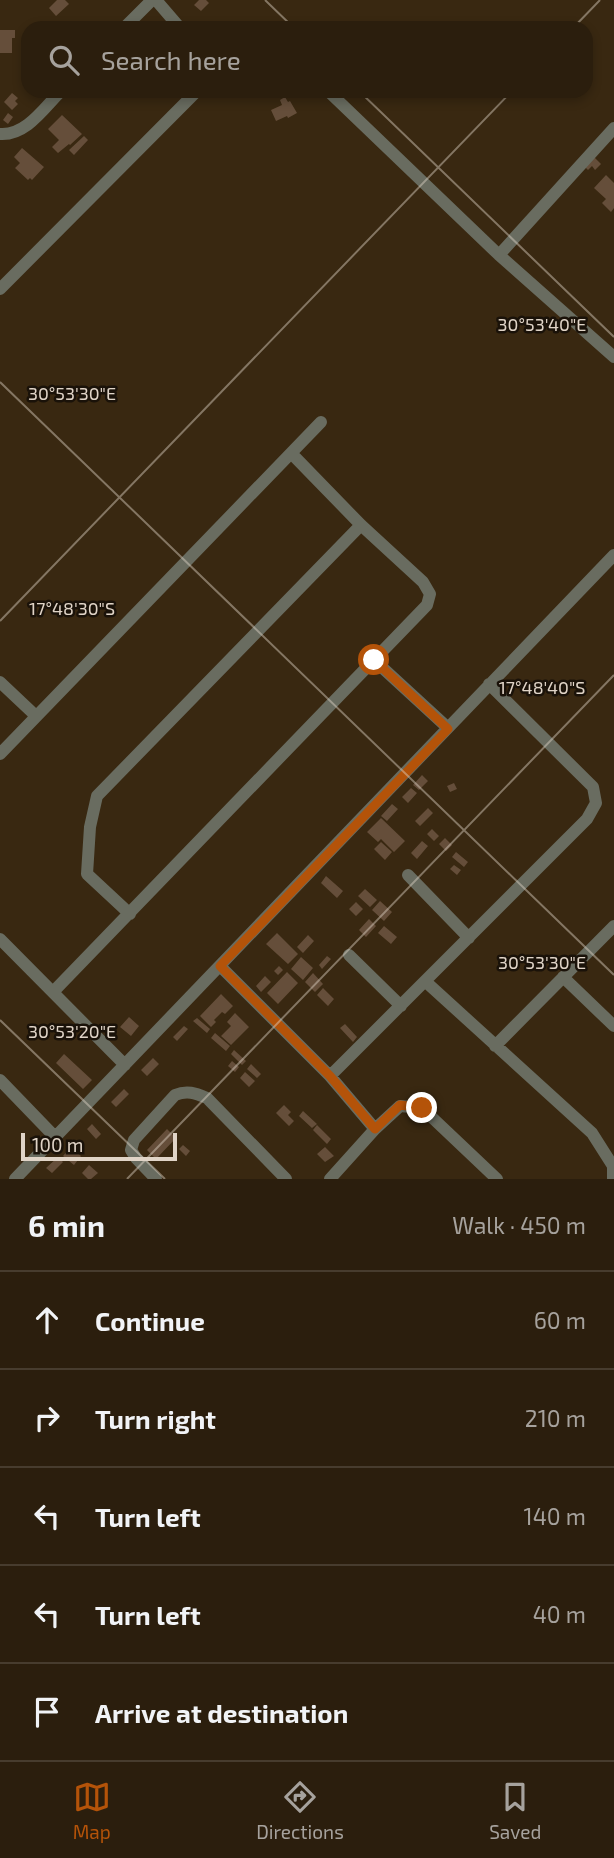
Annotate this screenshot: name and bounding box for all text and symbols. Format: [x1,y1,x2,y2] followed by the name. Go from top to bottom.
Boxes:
[21,21,593,98] search box
[45,41,83,79] icon: search
[101,44,241,75] text: Search here
[498,313,586,335] text: 30°53'40"E
[28,382,116,404] text: 30°53'30"E
[29,597,115,619] text: 17°48'30"S
[358,644,389,675] route start
[499,676,585,698] text: 17°48'40"S
[498,951,586,973] text: 30°53'30"E
[28,1020,116,1042] text: 30°53'20"E
[406,1092,437,1123] route end
[21,1130,177,1162] scale bar
[32,1133,83,1156] text: 100 m
[28,1207,105,1243] text: 6 min
[452,1211,586,1239] text: Walk · 450 m
[28,1301,66,1339] icon: ahead
[95,1305,205,1336] text: Continue
[534,1306,586,1334] text: 60 m
[28,1399,66,1437] icon: right
[95,1403,216,1434] text: Turn right
[525,1404,586,1432] text: 210 m
[28,1497,66,1535] icon: left
[95,1501,201,1532] text: Turn left
[524,1502,586,1530] text: 140 m
[28,1595,66,1633] icon: left
[95,1599,201,1630] text: Turn left
[533,1600,586,1628] text: 40 m
[28,1693,66,1731] icon: arrive
[95,1697,348,1728] text: Arrive at destination
[73,1778,111,1843] tab: Map
[256,1778,344,1843] tab: Directions
[489,1778,541,1843] tab: Saved

